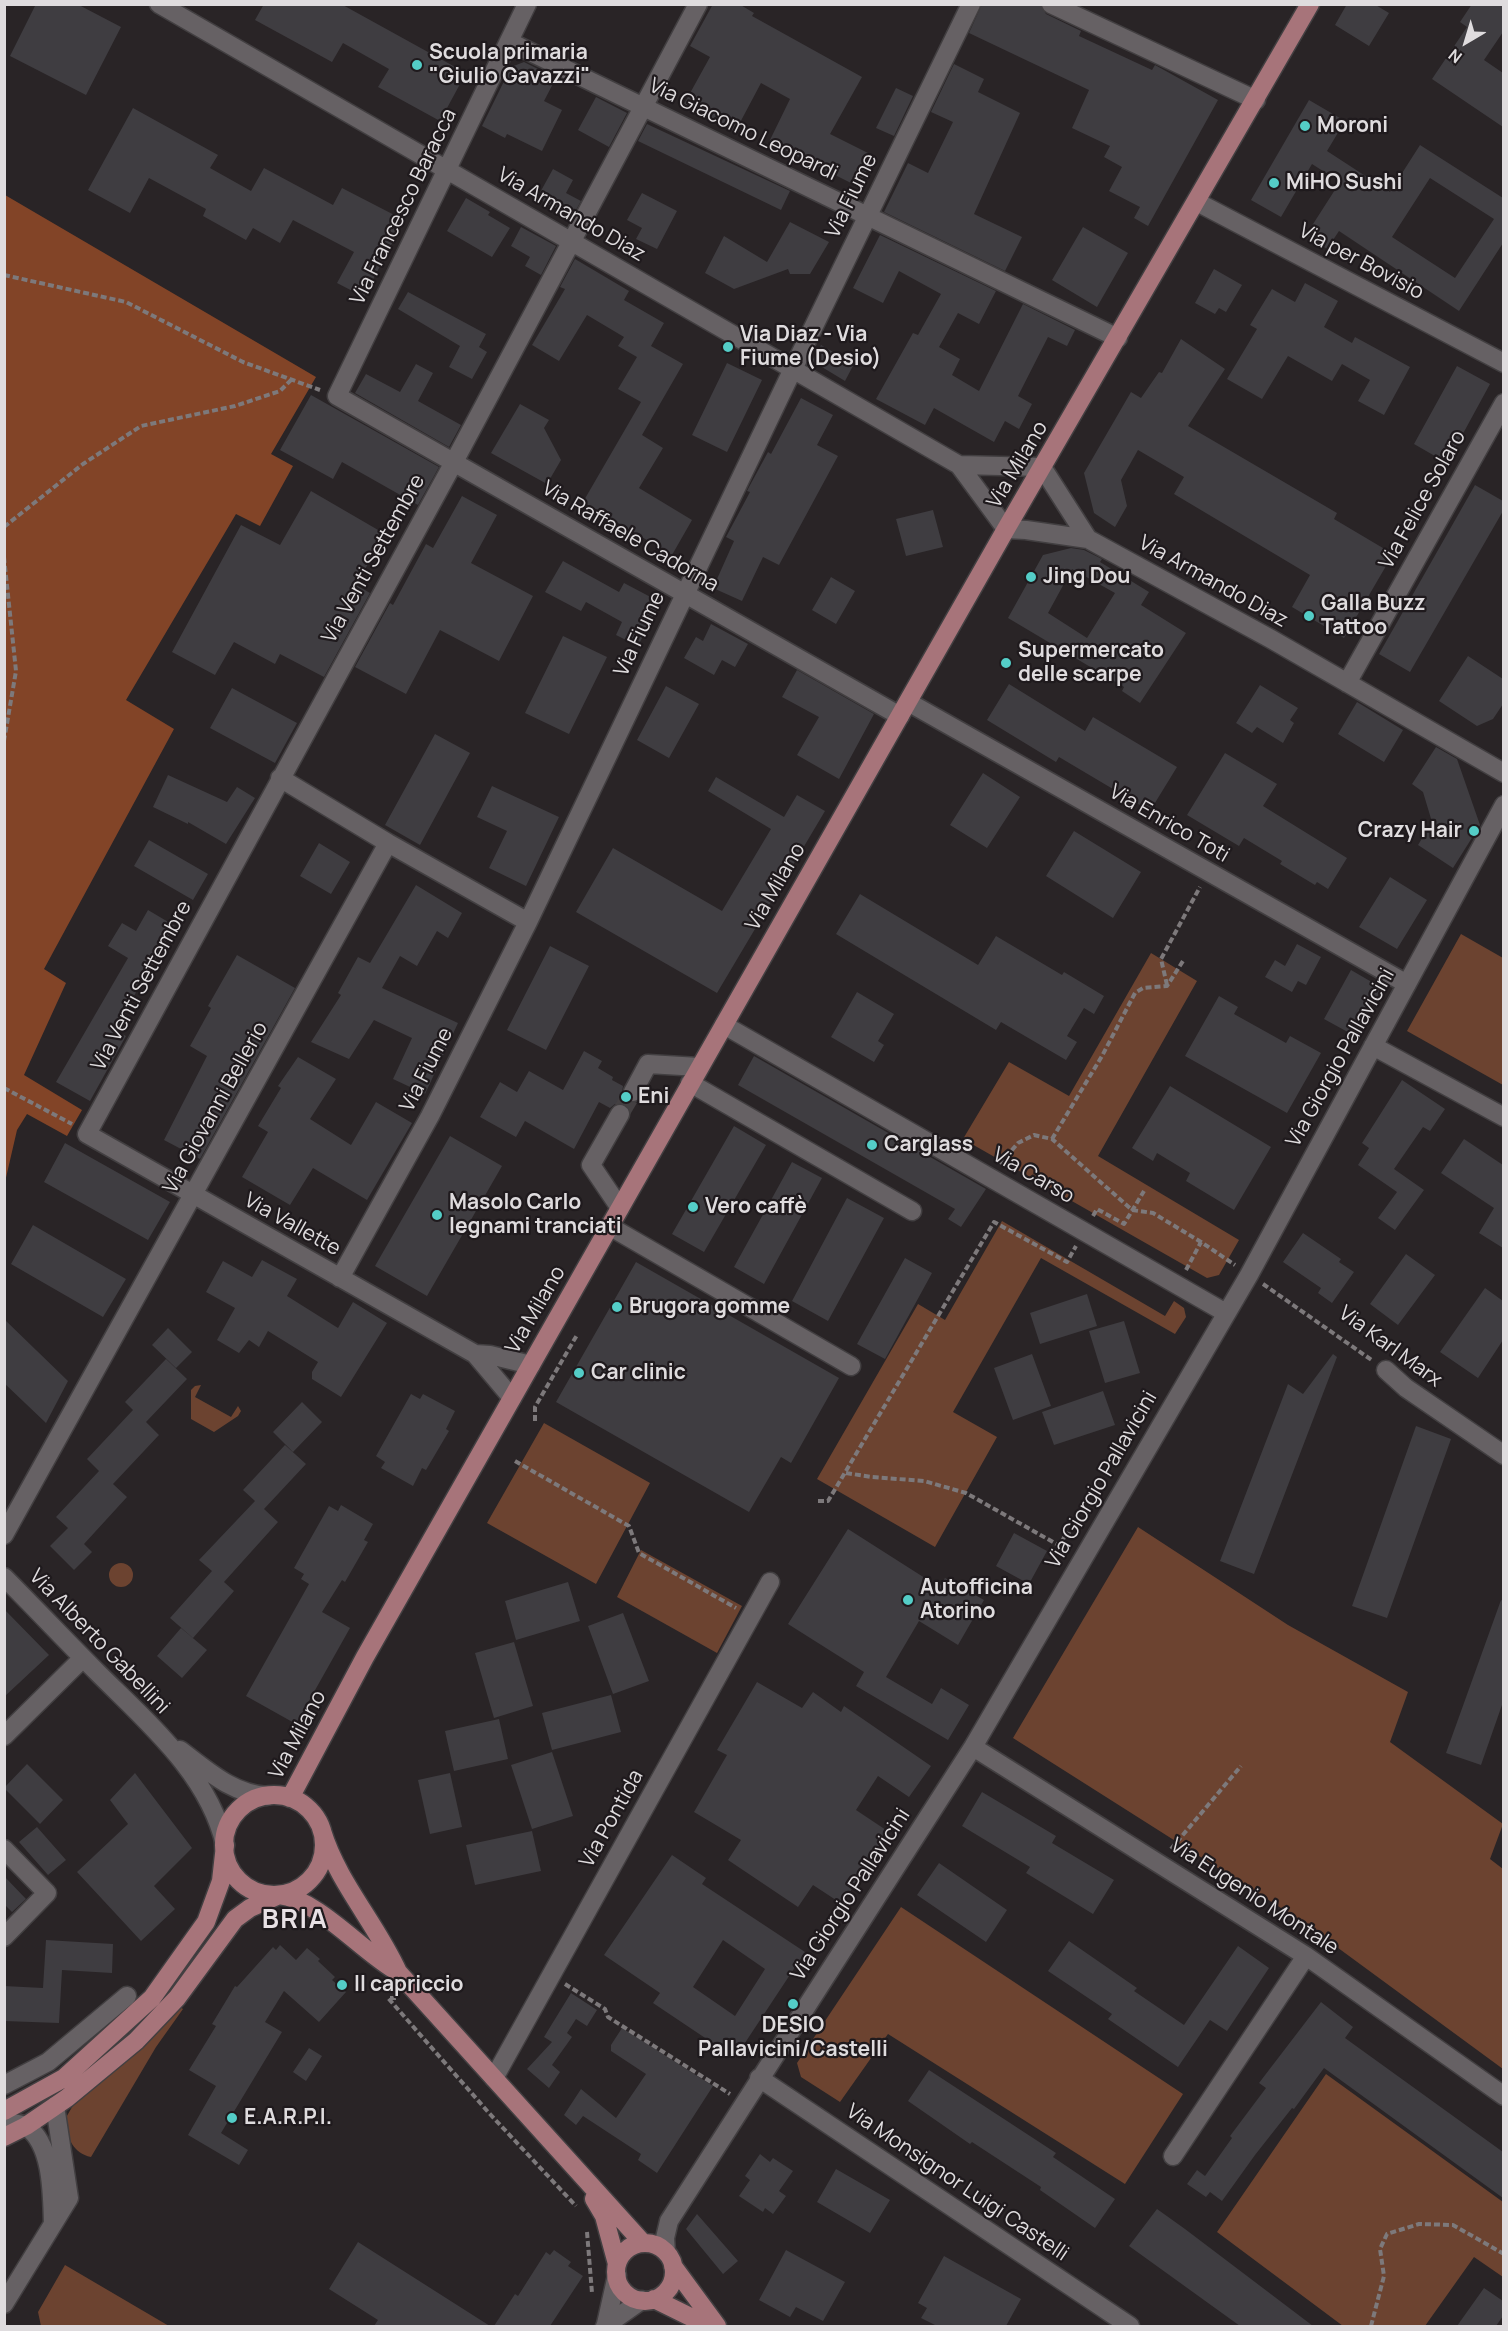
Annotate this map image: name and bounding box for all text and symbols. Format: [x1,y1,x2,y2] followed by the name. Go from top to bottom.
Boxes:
[1436,12,1496,72] north arrow
[429,40,590,90] place label: Scuola primaria "Giulio Gavazzi"
[1444,44,1466,68] text: N
[410,58,424,72] marker: Scuola primaria "Giulio Gavazzi"
[645,73,841,187] street label: Via Giacomo Leopardi
[345,105,463,309] street label: Via Francesco Baracca
[1317,113,1388,139] place label: Moroni
[1298,119,1312,133] marker: Moroni
[821,150,883,242] street label: Via Fiume
[493,162,649,268] street label: Via Armando Diaz
[1286,170,1402,196] place label: MiHO Sushi
[1267,176,1281,190] marker: MiHO Sushi
[1294,218,1428,306] street label: Via per Bovisio
[740,322,881,372] place label: Via Diaz - Via Fiume (Desio)
[721,340,735,354] marker: Via Diaz - Via Fiume (Desio)
[982,417,1054,513] street label: Via Milano
[1374,426,1472,574] street label: Via Felice Solaro
[317,470,431,648] street label: Via Venti Settembre
[537,476,723,598] street label: Via Raffaele Cadorna
[1134,531,1292,633] street label: Via Armando Diaz
[1043,564,1130,590] place label: Jing Dou
[1024,570,1038,584] marker: Jing Dou
[609,587,671,681] street label: Via Fiume
[1321,591,1425,641] place label: Galla Buzz Tattoo
[1302,609,1316,623] marker: Galla Buzz Tattoo
[1018,638,1164,688] place label: Supermercato delle scarpe
[999,656,1013,670] marker: Supermercato delle scarpe
[1104,779,1234,869] street label: Via Enrico Toti
[1358,818,1462,844] place label: Crazy Hair
[1467,824,1481,838] marker: Crazy Hair
[741,839,811,935] street label: Via Milano
[87,897,197,1075] street label: Via Venti Settembre
[1281,964,1401,1152] street label: Via Giorgio Pallavicini
[158,1018,274,1198] street label: Via Giovanni Bellerio
[395,1024,459,1116] street label: Via Fiume
[638,1084,669,1110] place label: Eni
[619,1090,633,1104] marker: Eni
[884,1132,973,1158] place label: Carglass
[865,1138,879,1152] marker: Carglass
[988,1143,1078,1209] street label: Via Carso
[239,1188,345,1262] street label: Via Vallette
[449,1190,622,1240] place label: Masolo Carlo legnami tranciati
[705,1194,807,1220] place label: Vero caffè
[686,1200,700,1214] marker: Vero caffè
[430,1208,444,1222] marker: Masolo Carlo legnami tranciati
[501,1262,571,1358] street label: Via Milano
[629,1294,790,1320] place label: Brugora gomme
[610,1300,624,1314] marker: Brugora gomme
[1333,1301,1447,1393] street label: Via Karl Marx
[591,1360,686,1386] place label: Car clinic
[572,1366,586,1380] marker: Car clinic
[1041,1387,1163,1573] street label: Via Giorgio Pallavicini
[23,1564,175,1720] street label: Via Alberto Gabellini
[920,1575,1033,1625] place label: Autofficina Atorino
[901,1593,915,1607] marker: Autofficina Atorino
[264,1686,332,1784] street label: Via Milano
[575,1766,649,1872] street label: Via Pontida
[786,1804,916,1986] street label: Via Giorgio Pallavicini
[1165,1833,1343,1961] street label: Via Eugenio Montale
[262,1904,328,1936] district label: BRIA
[354,1972,464,1998] place label: Il capriccio
[335,1978,349,1992] marker: Il capriccio
[786,1997,800,2011] marker: DESIO Pallavicini/Castelli
[698,2013,888,2063] place label: DESIO Pallavicini/Castelli
[841,2099,1073,2267] street label: Via Monsignor Luigi Castelli
[244,2105,332,2131] place label: E.A.R.P.I.
[225,2111,239,2125] marker: E.A.R.P.I.

